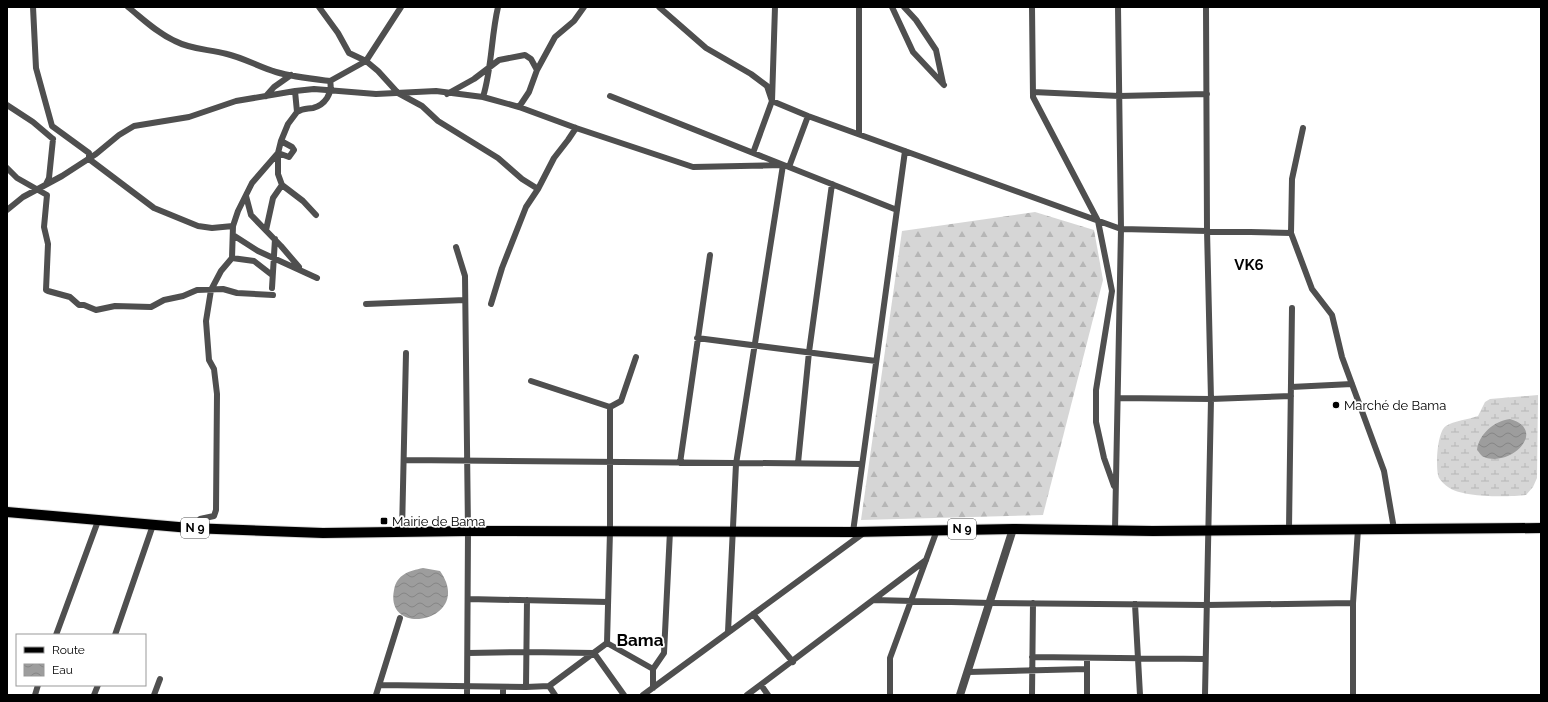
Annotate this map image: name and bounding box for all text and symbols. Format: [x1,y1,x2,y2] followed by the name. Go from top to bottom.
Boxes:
[1234,256,1264,274] district label: VK6
[1344,398,1446,413] place label: Marché de Bama
[1331,400,1341,410] marker: Marché de Bama
[392,514,485,529] place label: Mairie de Bama
[379,516,389,526] marker: Mairie de Bama
[181,518,209,538] road number: N 9
[948,519,976,539] road number: N 9
[617,630,664,650] district label: Bama
[16,634,146,686] legend
[52,643,85,657] text: Route
[52,663,73,677] text: Eau

